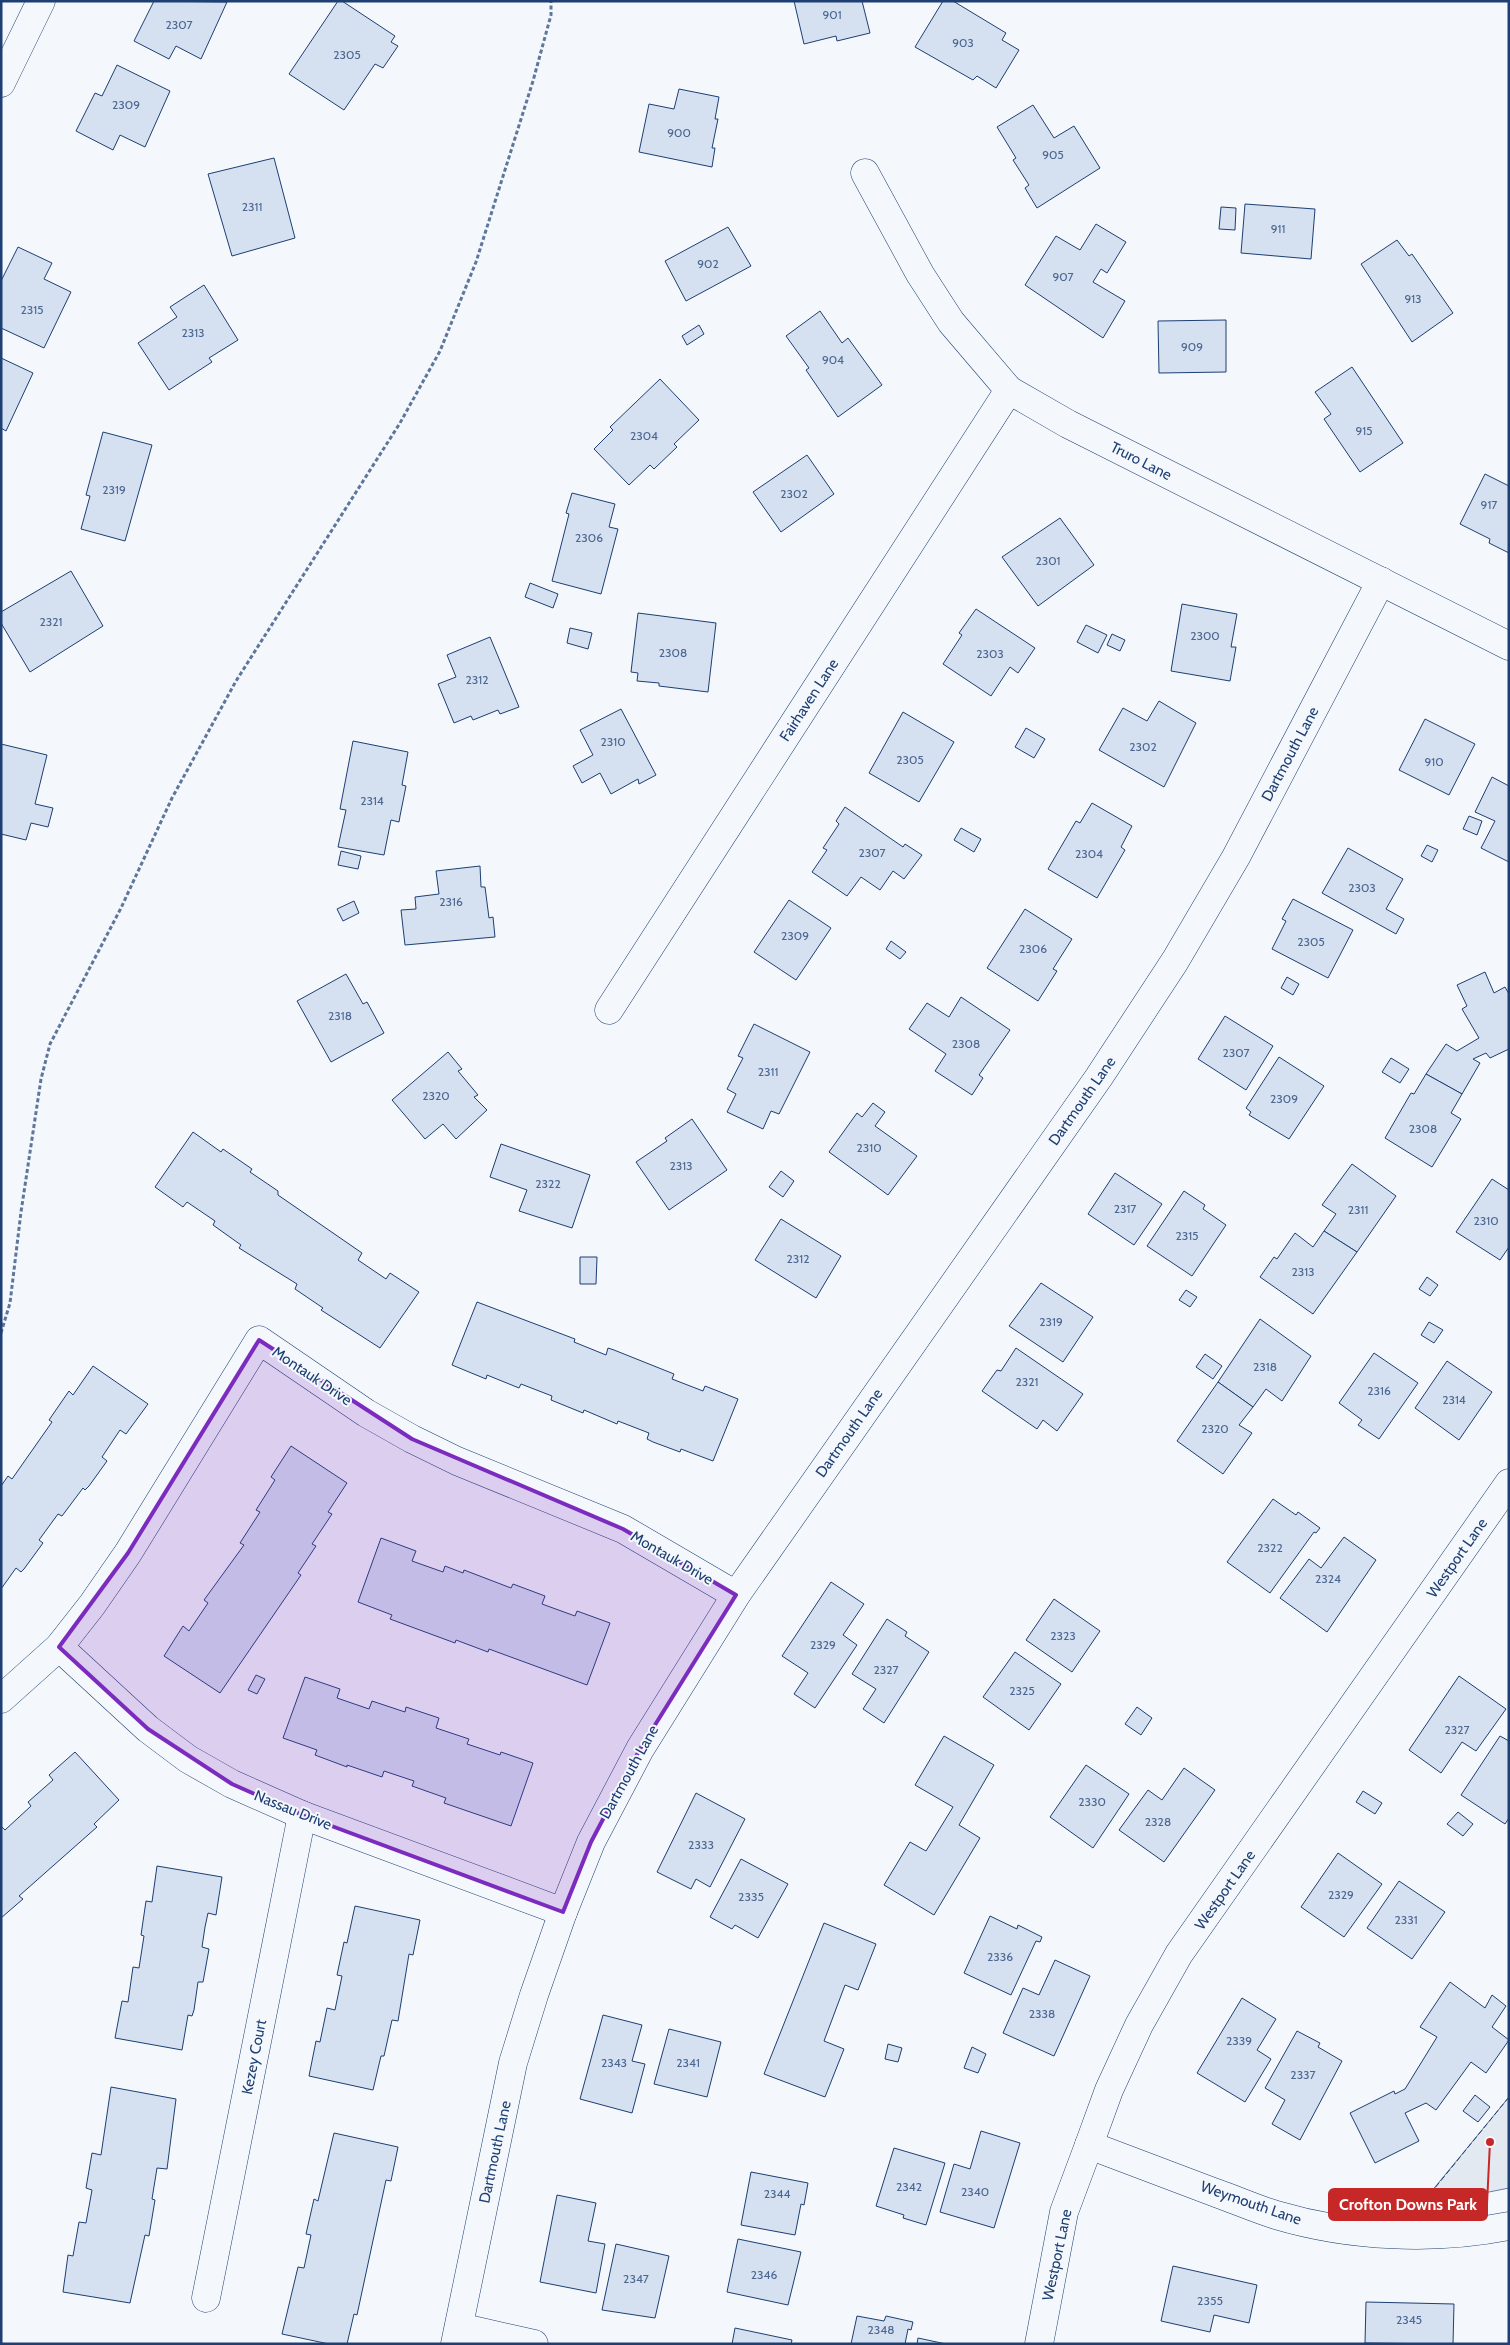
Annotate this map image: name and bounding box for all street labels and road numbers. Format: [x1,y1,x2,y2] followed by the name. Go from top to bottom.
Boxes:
[1107,438,1175,484] street label: Truro Lane
[776,655,842,745] street label: Fairhaven Lane
[1258,703,1323,804] street label: Dartmouth Lane
[1045,1053,1119,1149] street label: Dartmouth Lane
[269,1343,356,1409] street label: Montauk Drive
[812,1385,886,1481] street label: Dartmouth Lane
[1423,1514,1491,1601] street label: Westport Lane
[628,1527,717,1589] street label: Montauk Drive
[596,1722,662,1822] street label: Dartmouth Lane
[252,1786,335,1834] street label: Nassau Drive
[1191,1846,1259,1933] street label: Westport Lane
[238,2018,270,2096] street label: Kezey Court
[475,2099,515,2205] street label: Dartmouth Lane
[1198,2177,1304,2229] street label: Weymouth Lane
[1039,2207,1076,2302] street label: Westport Lane

